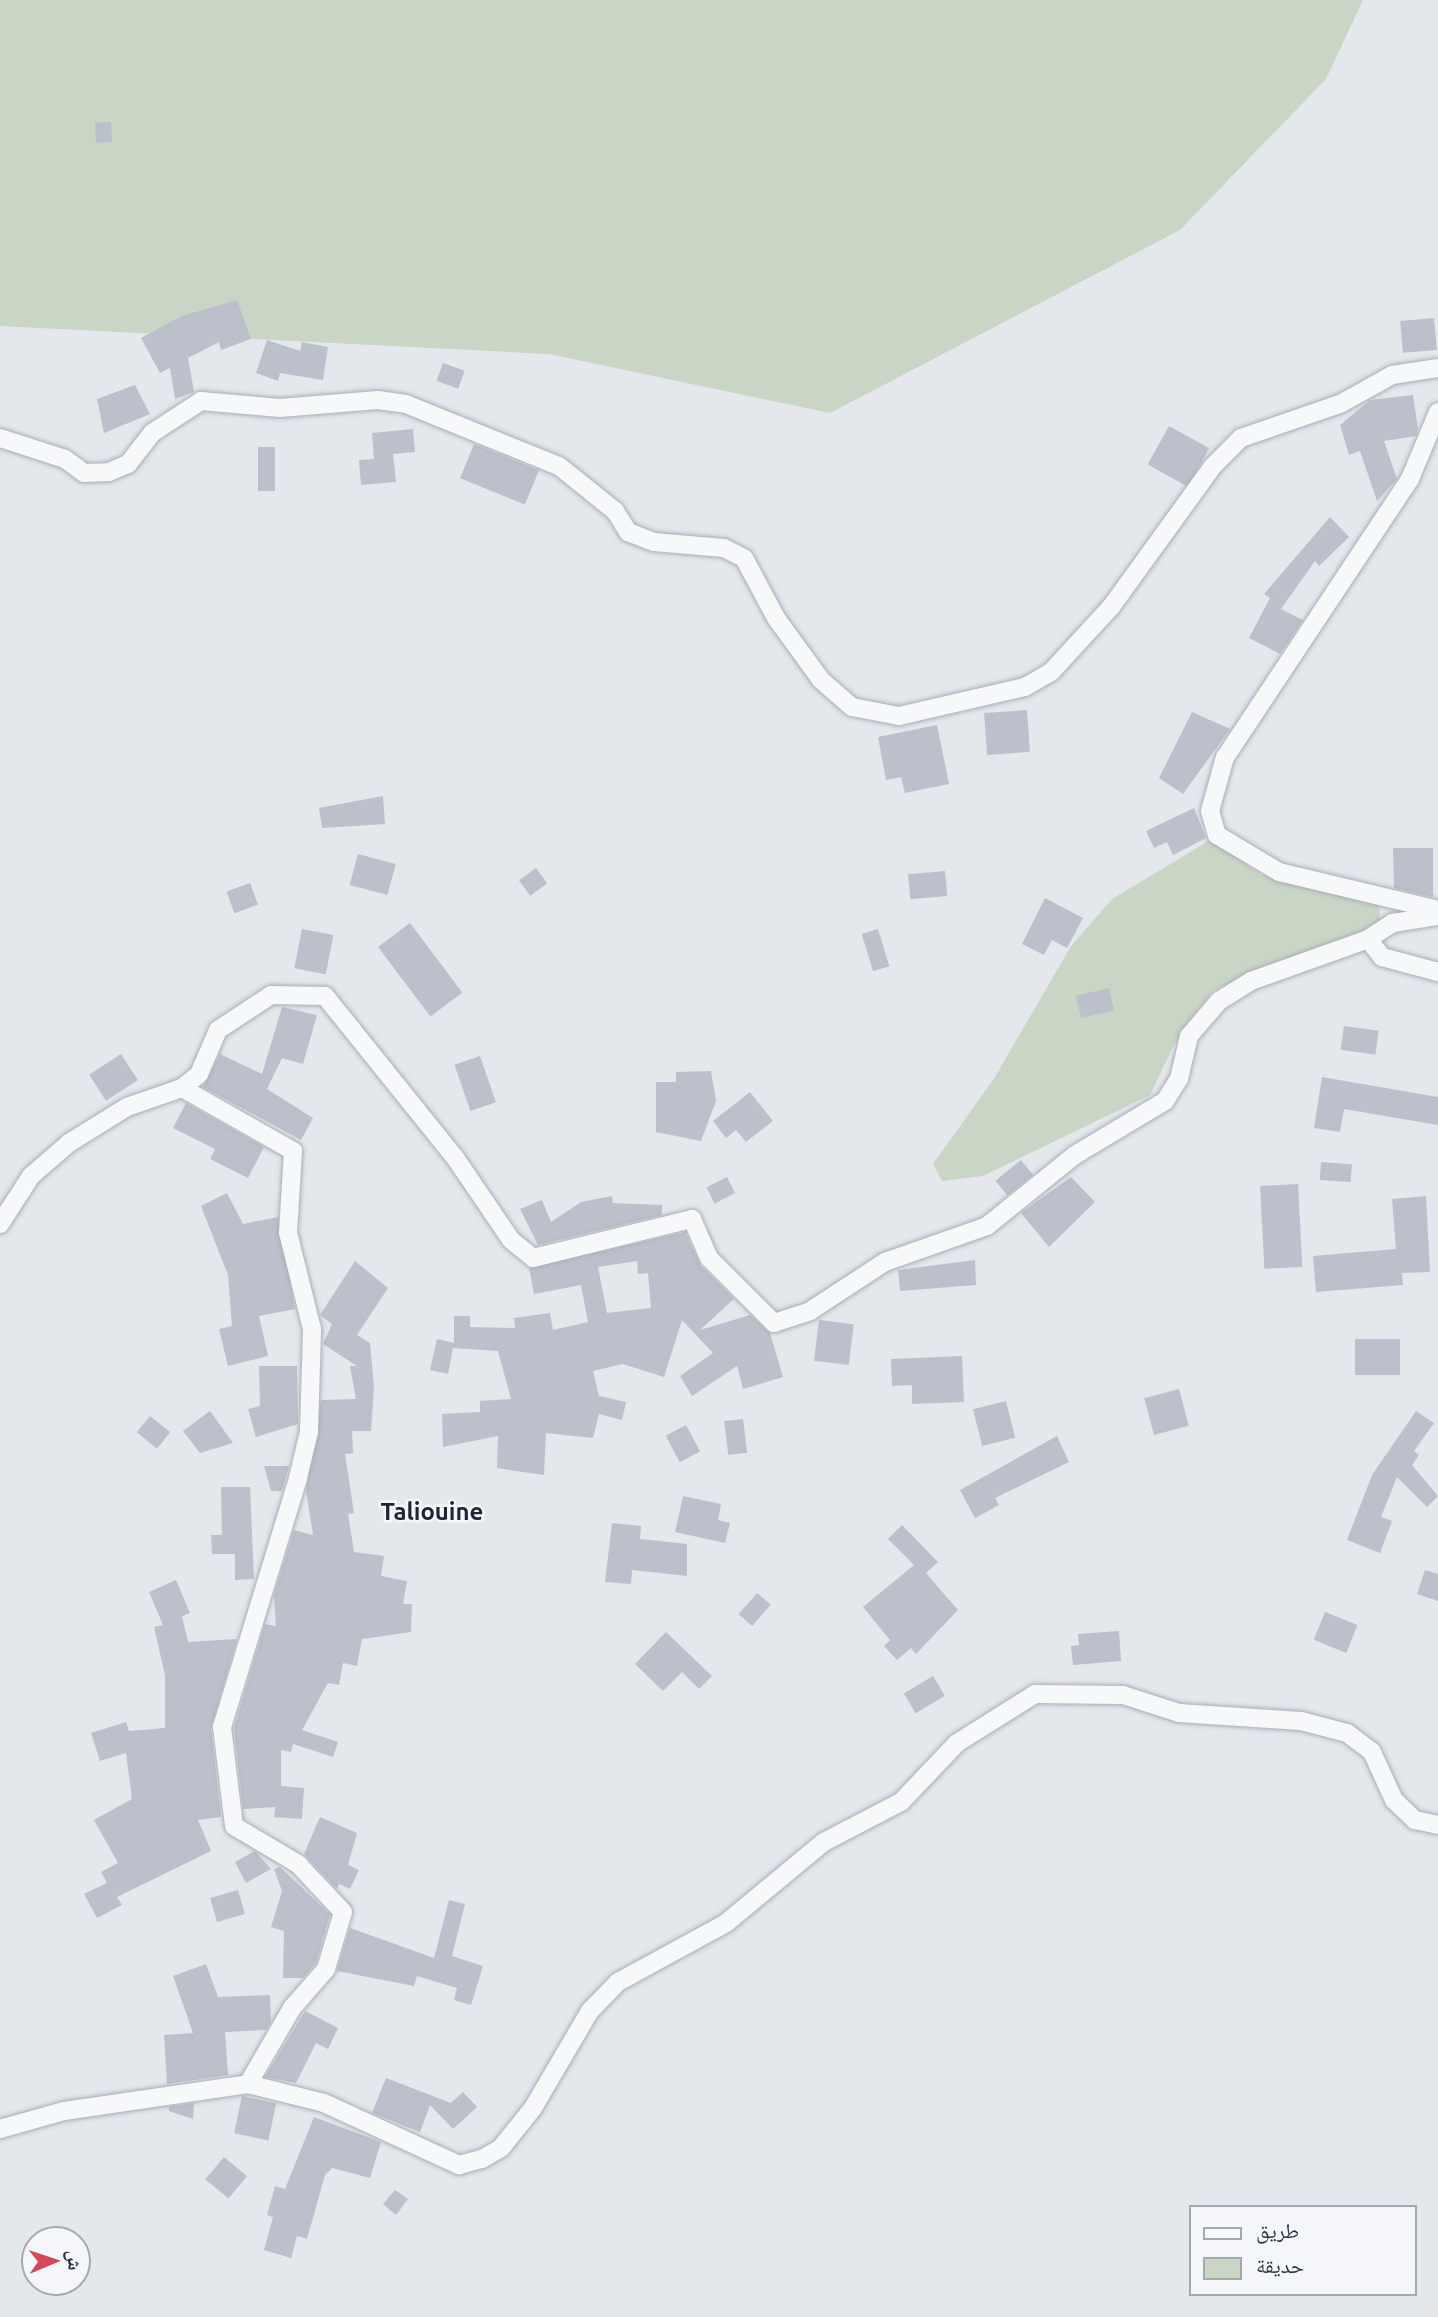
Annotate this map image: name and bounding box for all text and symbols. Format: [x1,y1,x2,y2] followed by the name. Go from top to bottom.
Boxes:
[381,1498,483,1526] district label: Taliouine
[1190,2205,1417,2296] legend
[1256,2218,1299,2242] text: طريق
[21,2226,91,2296] north arrow
[64,2250,86,2271] text: ش
[1256,2253,1304,2277] text: حديقة

